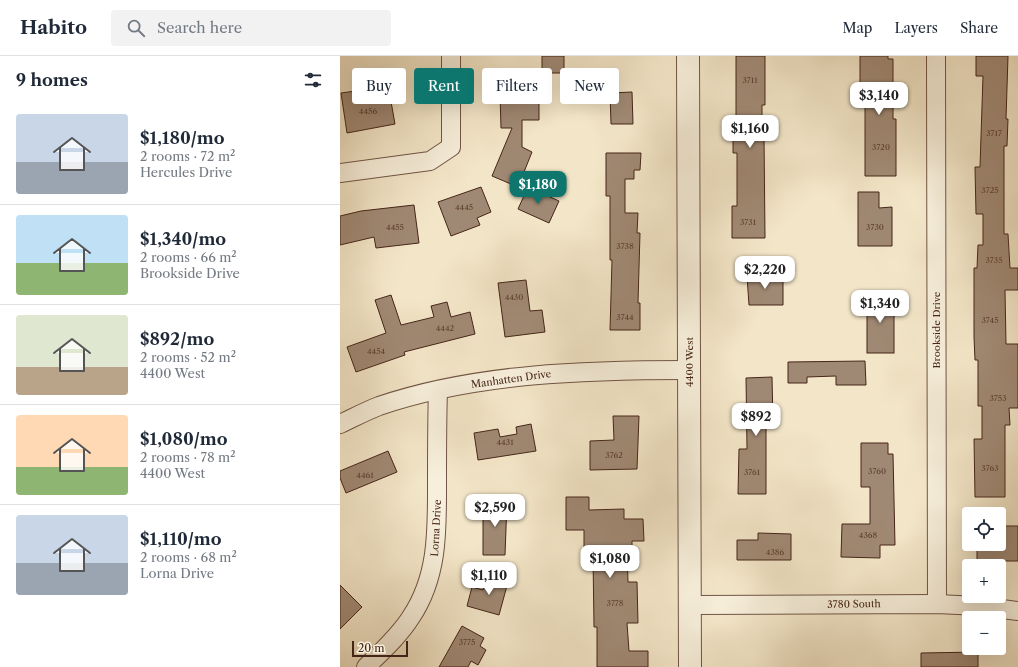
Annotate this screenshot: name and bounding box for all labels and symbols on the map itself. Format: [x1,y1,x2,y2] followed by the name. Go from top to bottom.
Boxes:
[742,75,758,85] house number: 3711
[846,82,912,116] pin: $3,140
[359,106,377,116] house number: 4456
[717,115,783,149] pin: $1,160
[986,128,1002,138] house number: 3717
[872,142,890,152] house number: 3720
[505,171,571,205] pin: $1,180
[981,185,999,195] house number: 3725
[455,202,473,212] house number: 4445
[740,217,757,227] house number: 3731
[386,222,404,232] house number: 4455
[866,222,884,232] house number: 3730
[616,241,634,251] house number: 3738
[985,255,1003,265] house number: 3735
[732,256,798,290] pin: $2,220
[847,290,913,324] pin: $1,340
[930,291,943,368] street label: Brookside Drive
[505,292,523,302] house number: 4430
[616,312,634,322] house number: 3744
[981,315,999,325] house number: 3745
[436,323,455,333] house number: 4442
[683,337,696,387] street label: 4400 West
[367,346,385,356] house number: 4454
[470,367,552,391] street label: Manhatten Drive
[989,393,1007,403] house number: 3753
[732,403,780,437] pin: $892
[496,437,514,447] house number: 4431
[605,450,623,460] house number: 3762
[981,463,999,473] house number: 3763
[868,466,886,476] house number: 3760
[744,467,761,477] house number: 3761
[356,470,374,480] house number: 4461
[462,494,528,528] pin: $2,590
[428,499,444,557] street label: Lorna Drive
[859,530,877,540] house number: 4368
[577,545,643,579] pin: $1,080
[766,547,785,557] house number: 4386
[456,562,522,596] pin: $1,110
[827,597,882,611] street label: 3780 South
[606,598,624,608] house number: 3778
[459,637,475,647] house number: 3775
[352,639,408,658] scale bar

